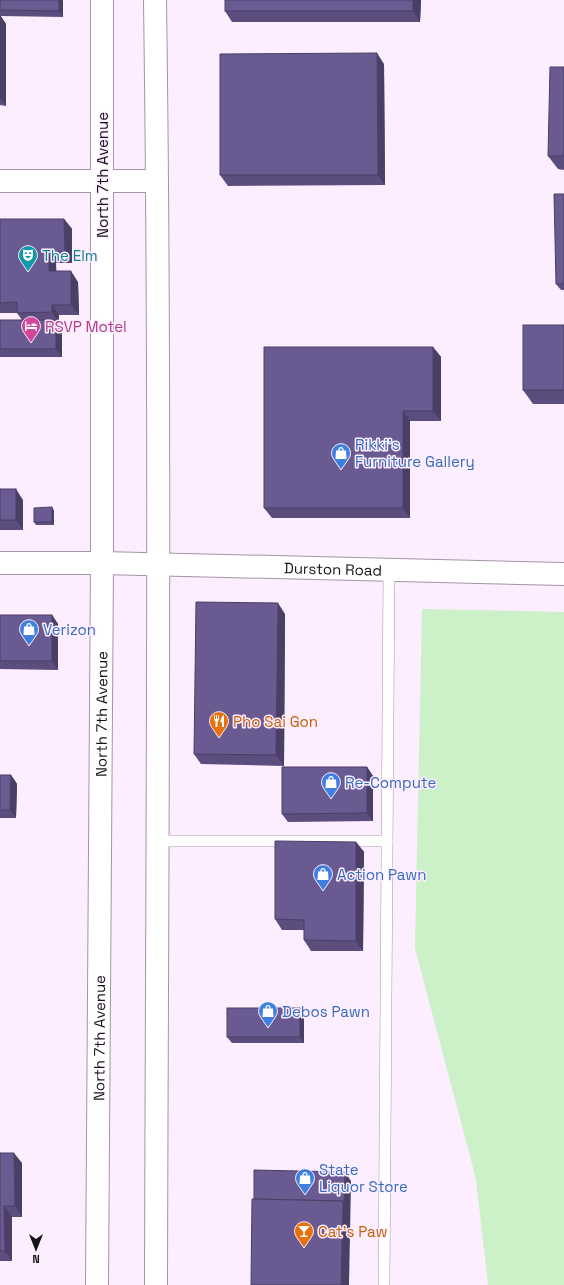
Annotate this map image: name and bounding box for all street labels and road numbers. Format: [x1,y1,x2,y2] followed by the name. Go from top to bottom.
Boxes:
[93,112,112,238] street label: North 7th Avenue
[284,558,382,579] street label: Durston Road
[91,651,111,777] street label: North 7th Avenue
[89,975,109,1101] street label: North 7th Avenue

